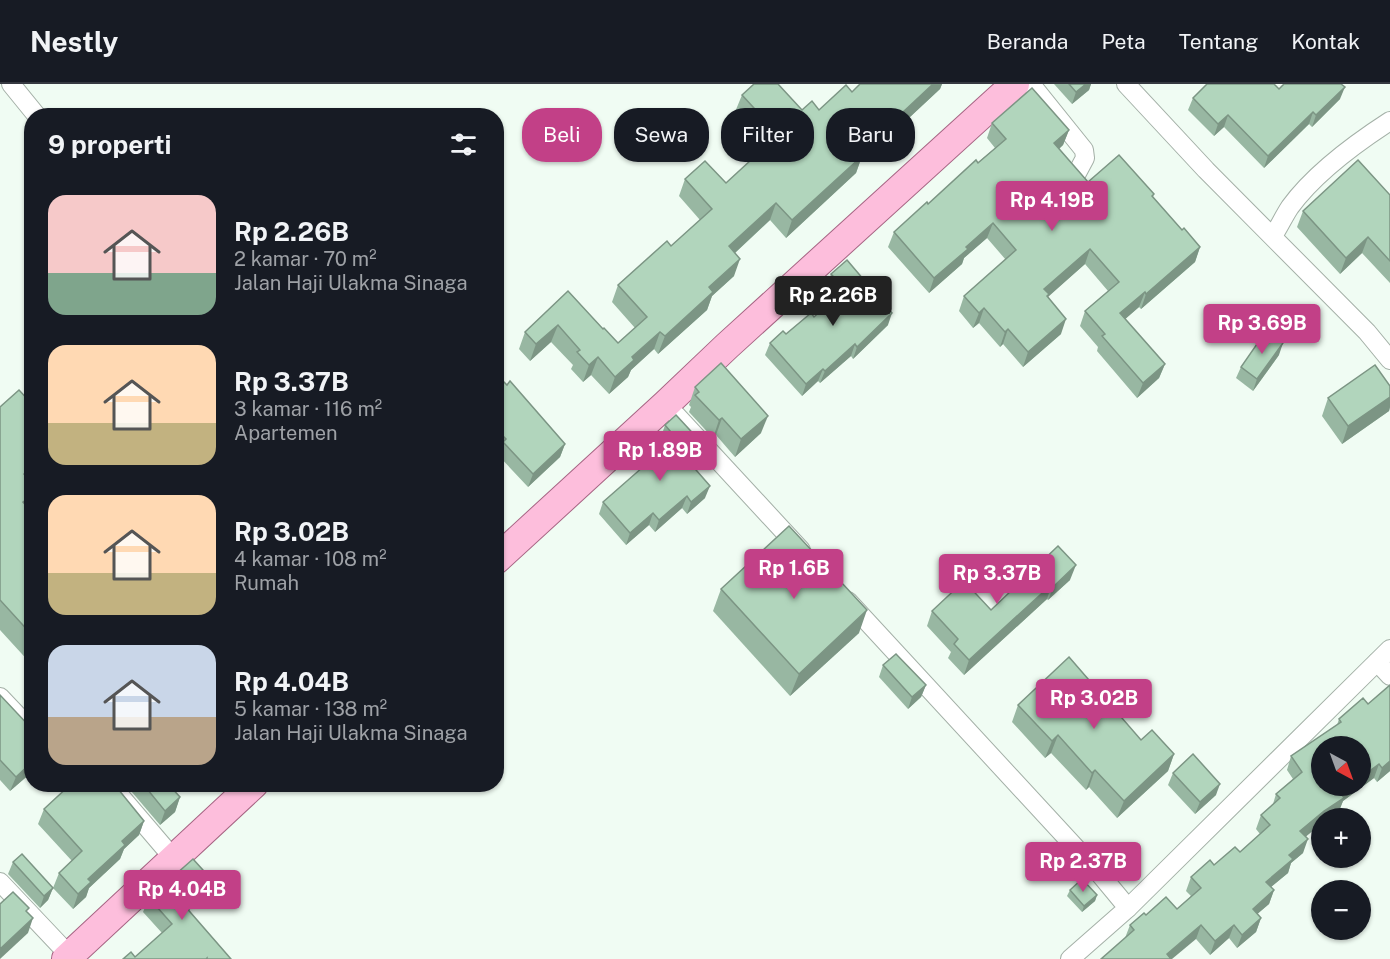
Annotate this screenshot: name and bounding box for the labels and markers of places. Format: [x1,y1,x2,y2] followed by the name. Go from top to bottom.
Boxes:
[990,181,1114,232] pin: Rp 4.19B
[771,276,895,327] pin: Rp 2.26B
[1200,304,1324,355] pin: Rp 3.69B
[598,431,722,482] pin: Rp 1.89B
[739,549,849,600] pin: Rp 1.6B
[935,554,1059,605] pin: Rp 3.37B
[1032,679,1156,730] pin: Rp 3.02B
[1021,842,1145,893] pin: Rp 2.37B
[120,870,244,921] pin: Rp 4.04B

